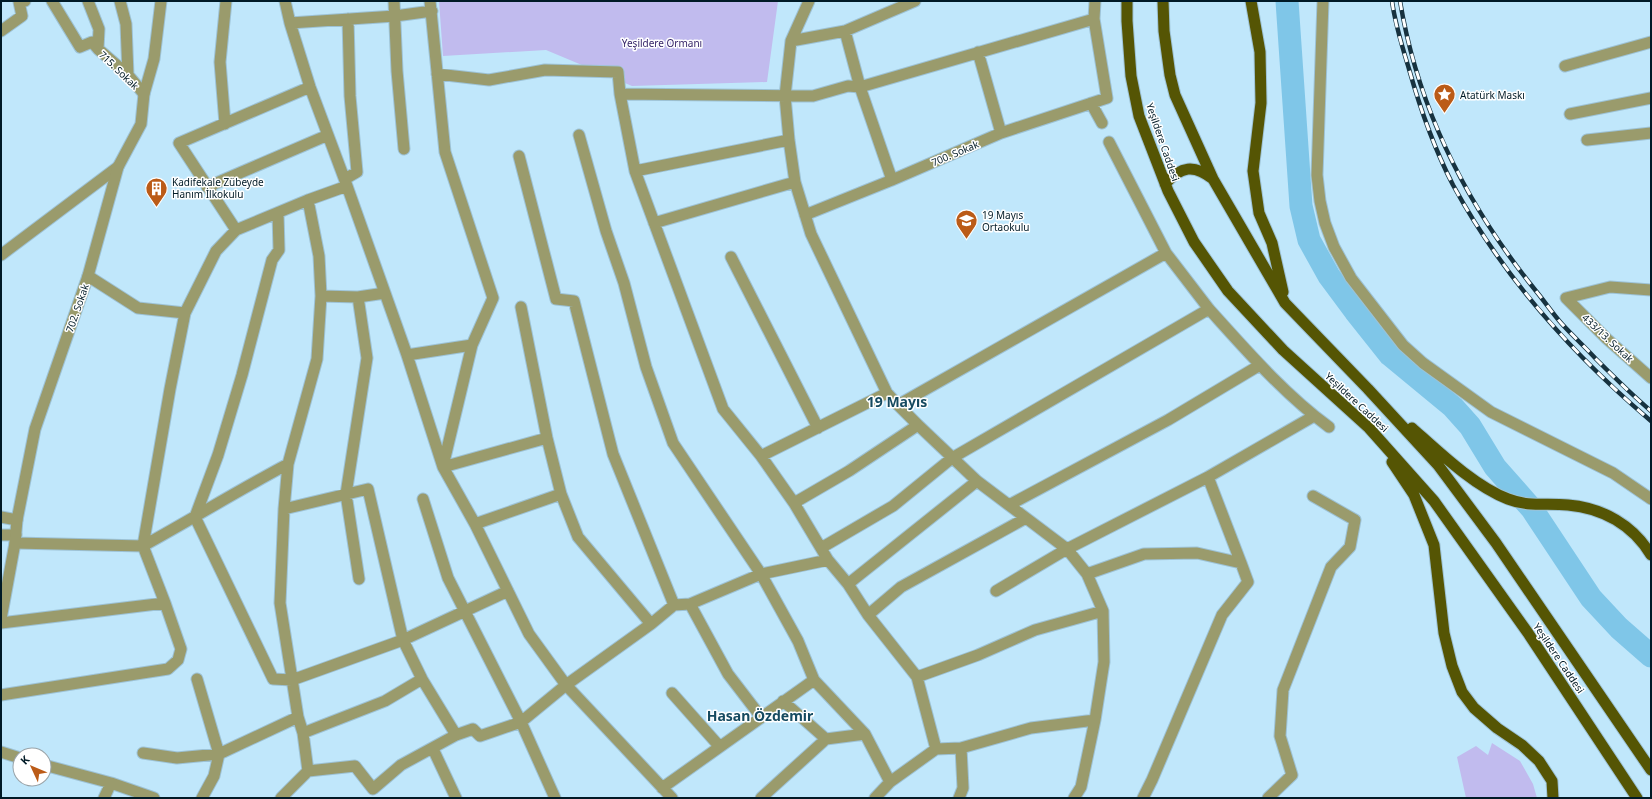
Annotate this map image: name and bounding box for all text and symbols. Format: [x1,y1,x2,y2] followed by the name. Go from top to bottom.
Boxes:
[622,36,702,50] park label: Yeşildere Ormanı
[96,48,142,93] street label: 715. Sokak
[1431,82,1457,115] place icon: Atatürk Maskı
[1460,88,1525,102] place label: Atatürk Maskı
[1143,101,1183,183] street label: Yeşildere Caddesi
[929,136,981,169] street label: 700. Sokak
[144,175,170,208] building icon: Kadifekale Zübeyde Hanım İlkokulu
[172,175,264,201] place label: Kadifekale Zübeyde Hanım İlkokulu
[953,208,979,241] school or university icon: 19 Mayıs Ortaokulu
[982,208,1030,234] place label: 19 Mayıs Ortaokulu
[62,281,92,334] street label: 702. Sokak
[1579,311,1637,366] street label: 433/13. Sokak
[1322,369,1392,435] street label: Yeşildere Caddesi
[867,392,927,411] district label: 19 Mayıs
[1530,620,1588,696] street label: Yeşildere Caddesi
[707,706,814,725] district label: Hasan Özdemir
[12,747,52,787] north arrow
[17,751,33,768] text: K

